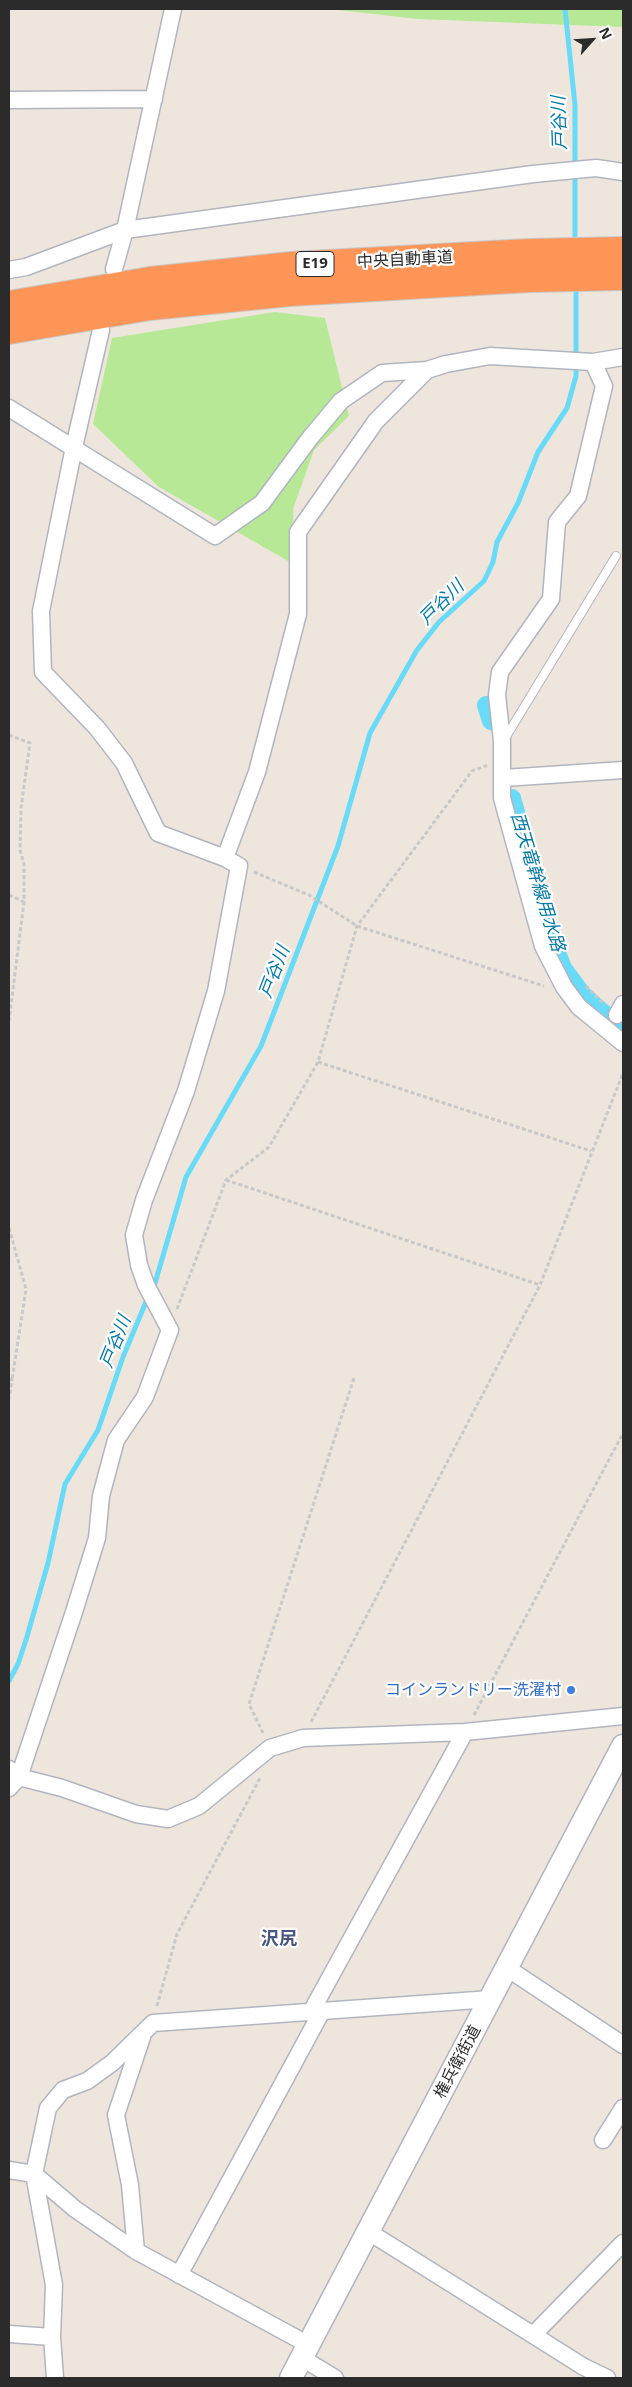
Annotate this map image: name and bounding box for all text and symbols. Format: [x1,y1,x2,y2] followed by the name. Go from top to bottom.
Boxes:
[567,15,617,65] north arrow
[595,24,617,42] text: N
[548,96,572,150] water label: 戸谷川
[357,248,453,272] street label: 中央自動車道
[296,252,334,276] road number: E19
[415,576,469,630] water label: 戸谷川
[506,810,568,954] water label: 西天竜幹線用水路
[255,943,295,1001] water label: 戸谷川
[96,1313,136,1371] water label: 戸谷川
[385,1680,561,1700] place label: コインランドリー洗濯村
[565,1684,577,1696] marker: コインランドリー洗濯村
[261,1929,297,1951] district label: 沢尻
[431,2022,485,2102] street label: 権兵衛街道

